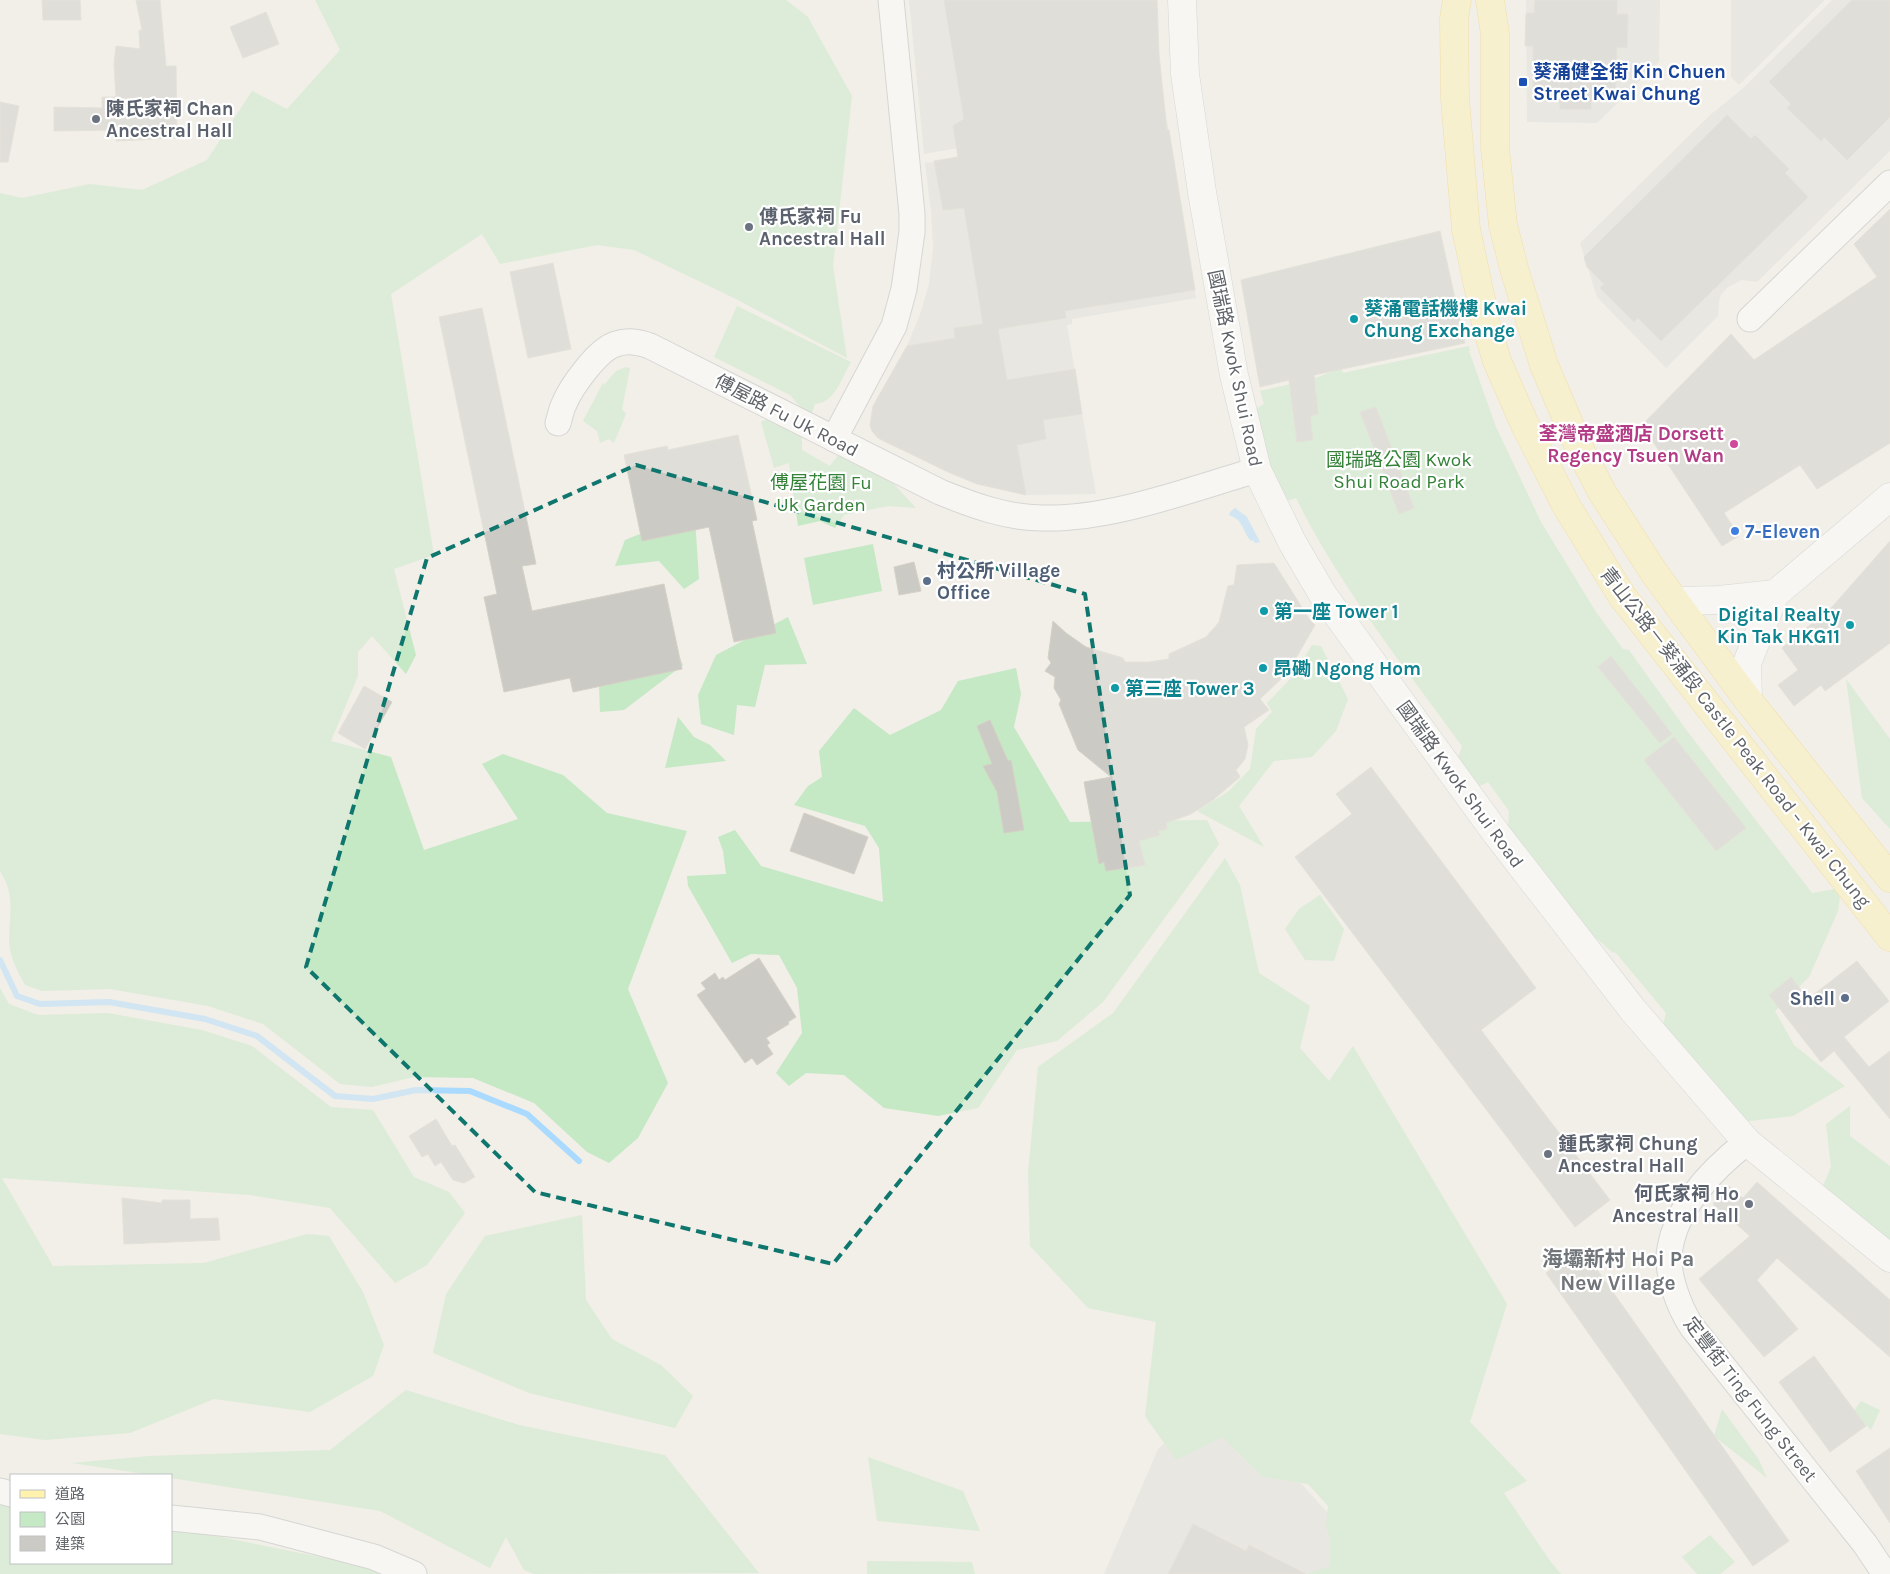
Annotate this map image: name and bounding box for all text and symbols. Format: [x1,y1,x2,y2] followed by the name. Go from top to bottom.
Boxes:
[1533,61,1726,105] place label: 葵涌健全街 Kin Chuen Street Kwai Chung
[1517,76,1529,88] marker: 葵涌健全街 Kin Chuen Street Kwai Chung
[106,98,234,142] place label: 陳氏家祠 Chan Ancestral Hall
[90,113,102,125] marker: 陳氏家祠 Chan Ancestral Hall
[759,206,886,250] place label: 傅氏家祠 Fu Ancestral Hall
[743,221,755,233] marker: 傅氏家祠 Fu Ancestral Hall
[1203,268,1267,469] street label: 國瑞路 Kwok Shui Road
[1364,298,1527,342] place label: 葵涌電話機樓 Kwai Chung Exchange
[1348,313,1360,325] marker: 葵涌電話機樓 Kwai Chung Exchange
[711,370,862,462] street label: 傅屋路 Fu Uk Road
[1539,423,1724,467] place label: 荃灣帝盛酒店 Dorsett Regency Tsuen Wan
[1728,438,1740,450] marker: 荃灣帝盛酒店 Dorsett Regency Tsuen Wan
[1326,449,1472,493] park label: 國瑞路公園 Kwok Shui Road Park
[770,472,872,516] park label: 傅屋花園 Fu Uk Garden
[1745,521,1820,543] place label: 7-Eleven
[1729,525,1741,537] marker: 7-Eleven
[937,560,1060,604] place label: 村公所 Village Office
[1595,563,1875,912] street label: 青山公路－葵涌段 Castle Peak Road – Kwai Chung
[921,575,933,587] marker: 村公所 Village Office
[1274,601,1398,623] place label: 第一座 Tower 1
[1717,604,1840,648] place label: Digital Realty Kin Tak HKG11
[1258,605,1270,617] marker: 第一座 Tower 1
[1844,619,1856,631] marker: Digital Realty Kin Tak HKG11
[1273,658,1421,680] place label: 昂磡 Ngong Hom
[1257,662,1269,674] marker: 昂磡 Ngong Hom
[1125,678,1255,700] place label: 第三座 Tower 3
[1109,682,1121,694] marker: 第三座 Tower 3
[1392,697,1528,872] street label: 國瑞路 Kwok Shui Road
[1789,988,1835,1010] place label: Shell
[1839,992,1851,1004] marker: Shell
[1558,1133,1698,1177] place label: 鍾氏家祠 Chung Ancestral Hall
[1542,1148,1554,1160] marker: 鍾氏家祠 Chung Ancestral Hall
[1612,1183,1739,1227] place label: 何氏家祠 Ho Ancestral Hall
[1743,1198,1755,1210] marker: 何氏家祠 Ho Ancestral Hall
[1542,1247,1694,1295] district label: 海壩新村 Hoi Pa New Village
[1679,1313,1821,1486] street label: 定豐街 Ting Fung Street
[10,1474,172,1564] legend
[55,1485,85,1503] text: 道路
[55,1510,85,1528] text: 公園
[55,1535,85,1553] text: 建築

